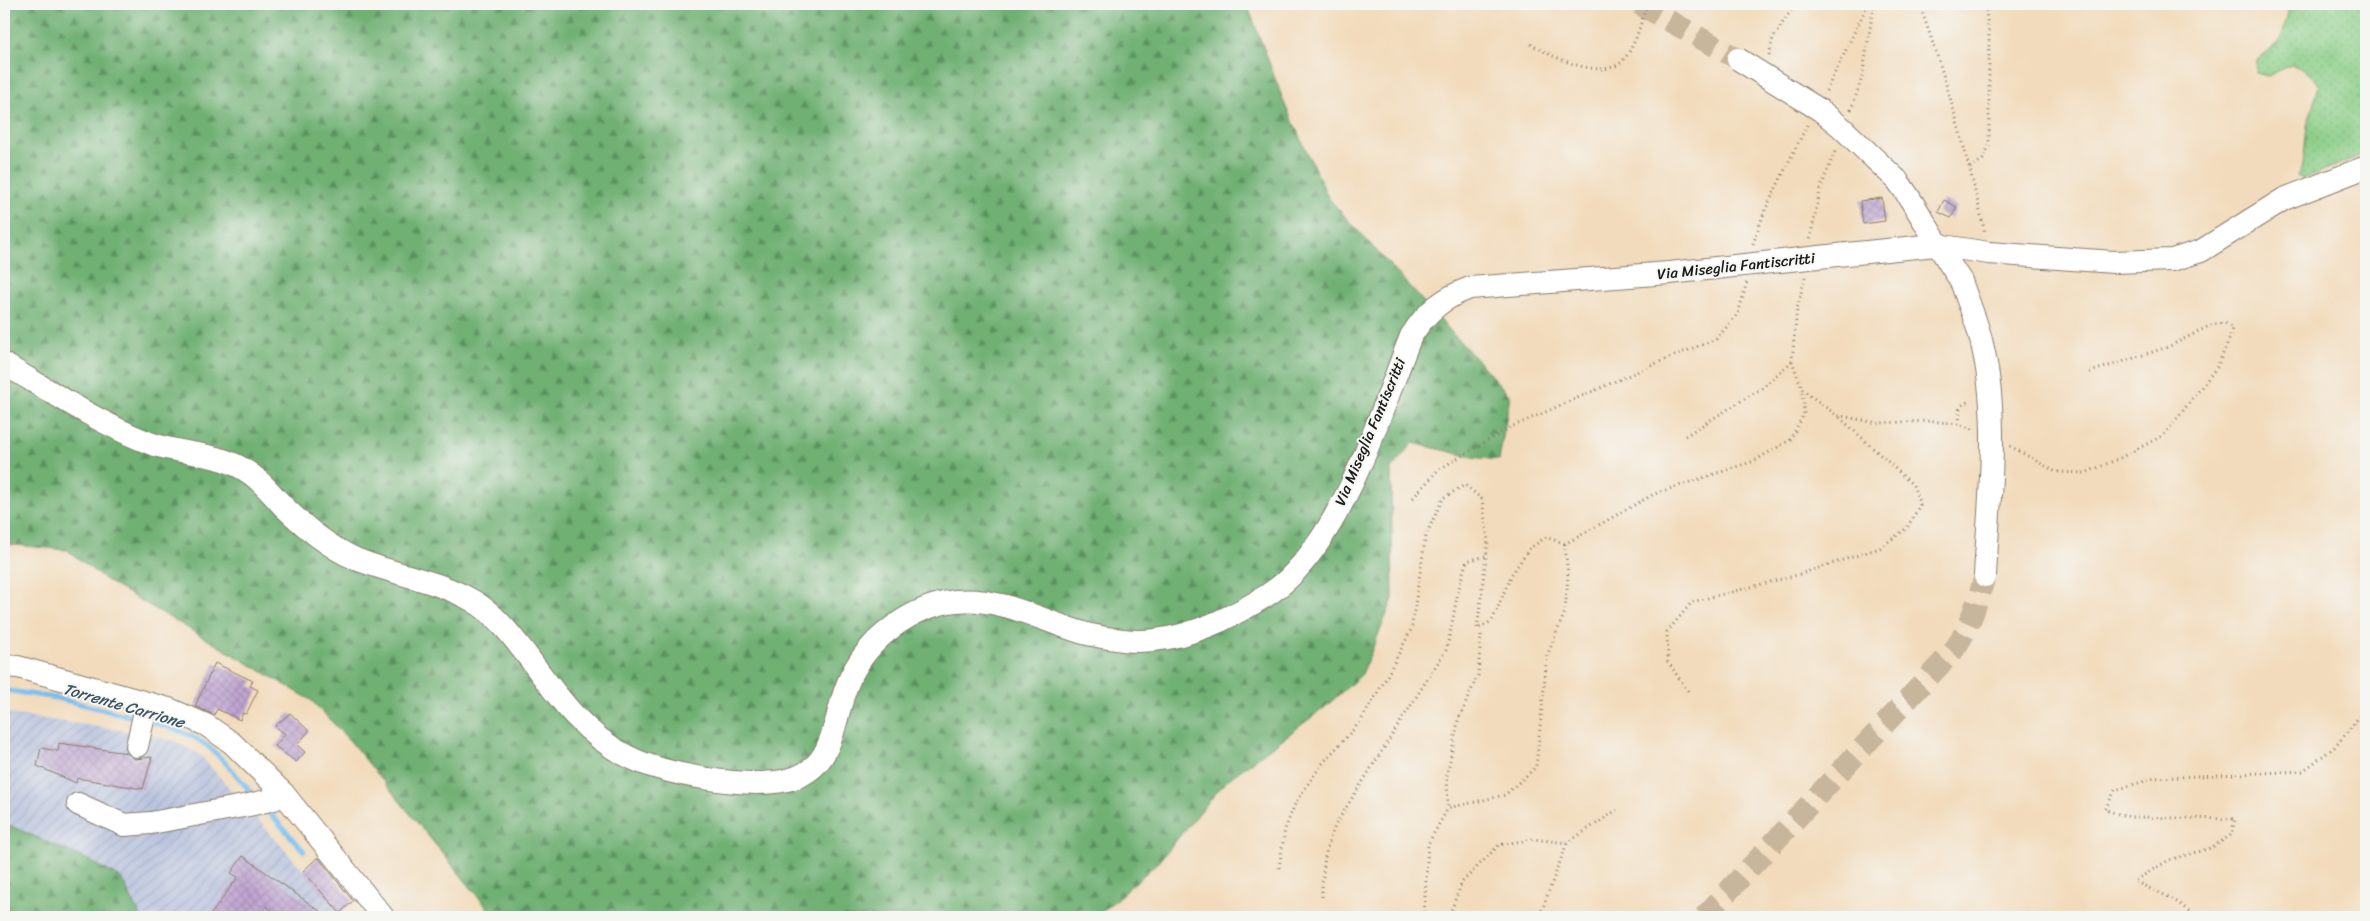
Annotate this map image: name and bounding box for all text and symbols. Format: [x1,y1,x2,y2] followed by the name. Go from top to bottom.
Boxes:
[1656,245,1817,287] street label: Via Miseglia Fantiscritti
[1327,353,1413,510] street label: Via Miseglia Fantiscritti
[60,674,190,737] water label: Torrente Carrione

